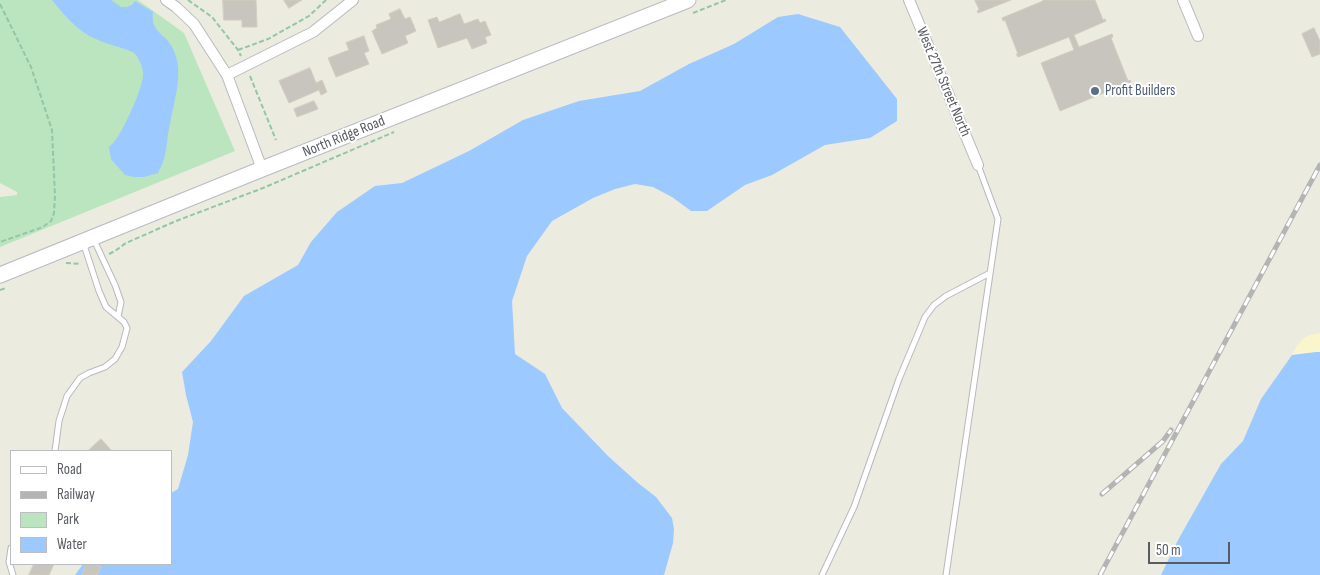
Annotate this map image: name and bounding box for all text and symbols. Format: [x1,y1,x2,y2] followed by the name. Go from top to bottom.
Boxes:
[912,25,974,139] street label: West 27th Street North
[1105,82,1175,100] place label: Profit Builders
[1089,85,1101,97] marker: Profit Builders
[300,112,388,162] street label: North Ridge Road
[10,450,172,565] legend
[57,460,82,479] text: Road
[57,485,95,504] text: Railway
[57,510,79,529] text: Park
[1150,532,1232,564] scale bar
[57,535,87,554] text: Water
[1156,541,1181,560] text: 50 m

